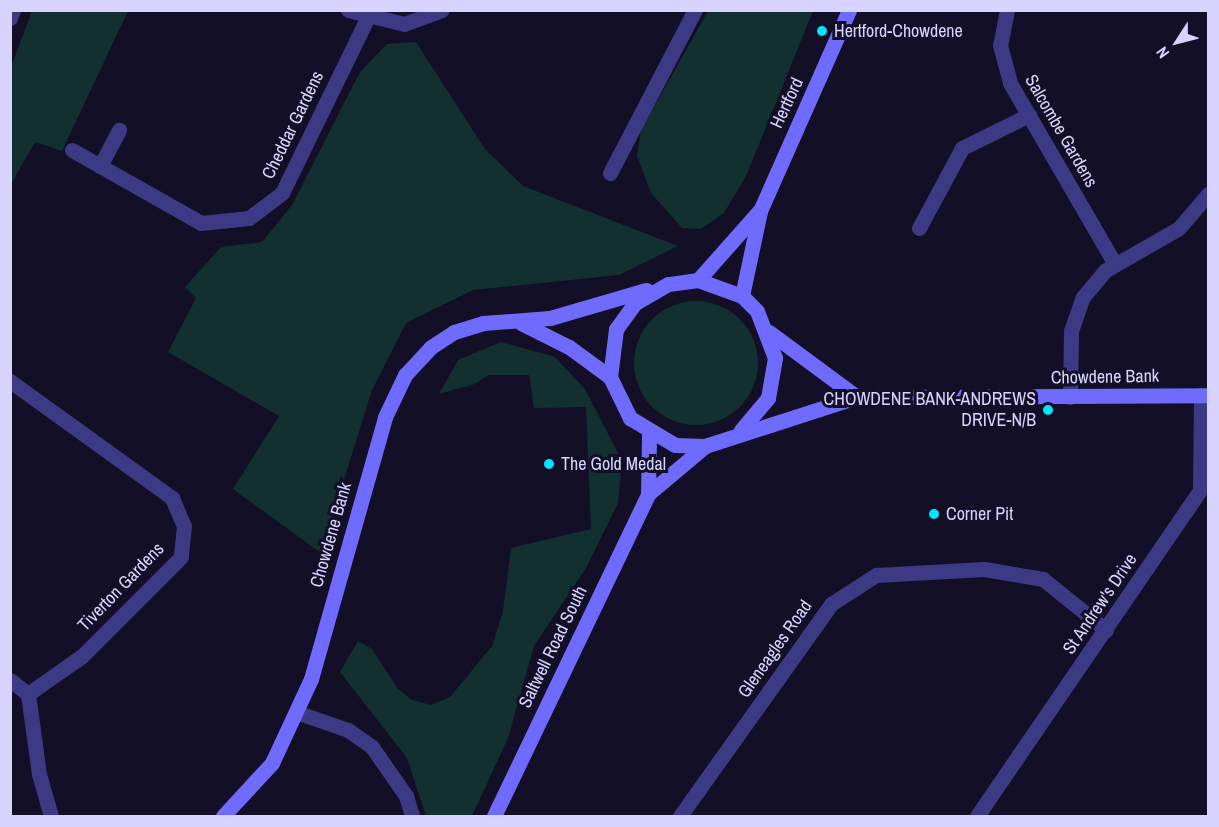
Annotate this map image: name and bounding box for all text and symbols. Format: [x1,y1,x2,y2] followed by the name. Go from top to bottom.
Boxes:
[1147,12,1207,72] north arrow
[834,20,963,42] place label: Hertford-Chowdene
[815,24,829,38] marker: Hertford-Chowdene
[1151,42,1174,63] text: N
[258,68,328,182] street label: Cheddar Gardens
[1020,71,1102,191] street label: Salcombe Gardens
[766,74,808,132] street label: Hertford
[1051,365,1159,389] street label: Chowdene Bank
[824,389,1036,432] place label: CHOWDENE BANK-ANDREWS DRIVE-N/B
[1041,403,1055,417] marker: CHOWDENE BANK-ANDREWS DRIVE-N/B
[561,453,666,475] place label: The Gold Medal
[542,457,556,471] marker: The Gold Medal
[306,480,356,590] street label: Chowdene Bank
[946,503,1013,525] place label: Corner Pit
[927,507,941,521] marker: Corner Pit
[73,538,169,636] street label: Tiverton Gardens
[1058,549,1142,659] street label: St Andrew's Drive
[514,583,592,711] street label: Saltwell Road South
[733,596,817,702] street label: Gleneagles Road

